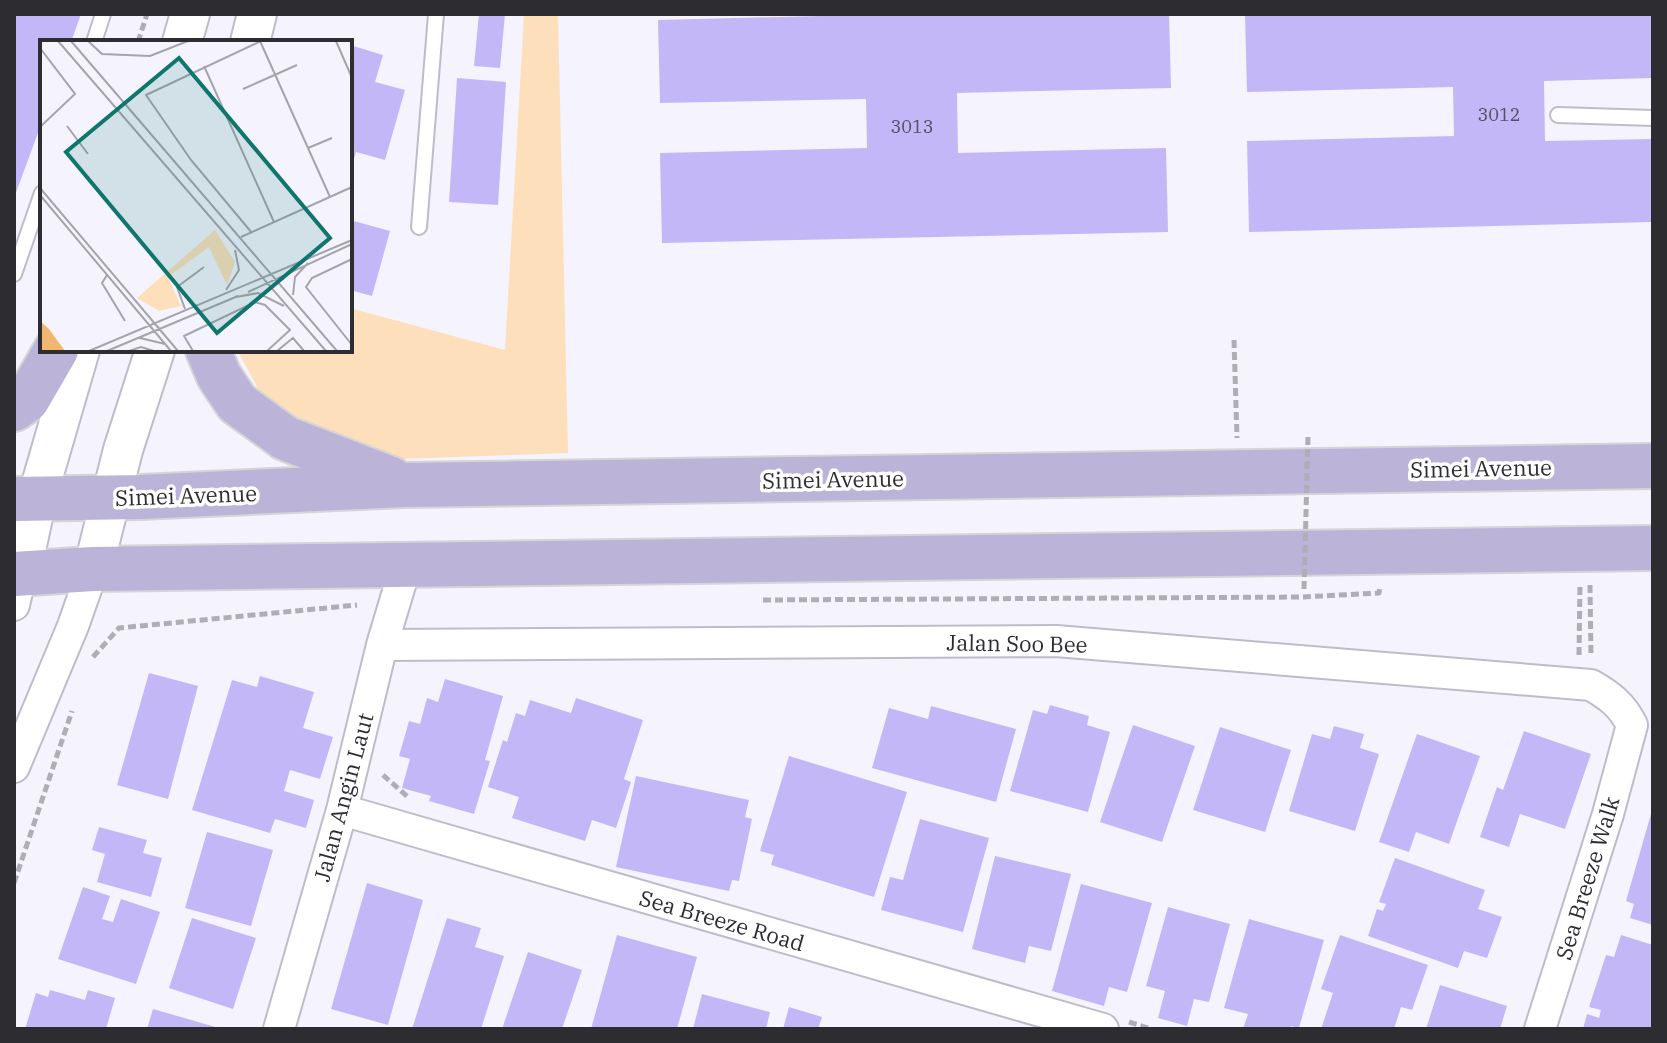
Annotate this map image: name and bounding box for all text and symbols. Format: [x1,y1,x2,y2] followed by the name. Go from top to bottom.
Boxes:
[40,40,352,352] inset map
[1477,103,1521,126] house number: 3012
[890,115,934,138] house number: 3013
[1410,452,1552,484] street label: Simei Avenue
[762,463,904,495] street label: Simei Avenue
[115,478,257,512] street label: Simei Avenue
[946,627,1088,659] street label: Jalan Soo Bee
[307,709,379,884] street label: Jalan Angin Laut
[1548,793,1626,963] street label: Sea Breeze Walk
[636,883,808,957] street label: Sea Breeze Road

